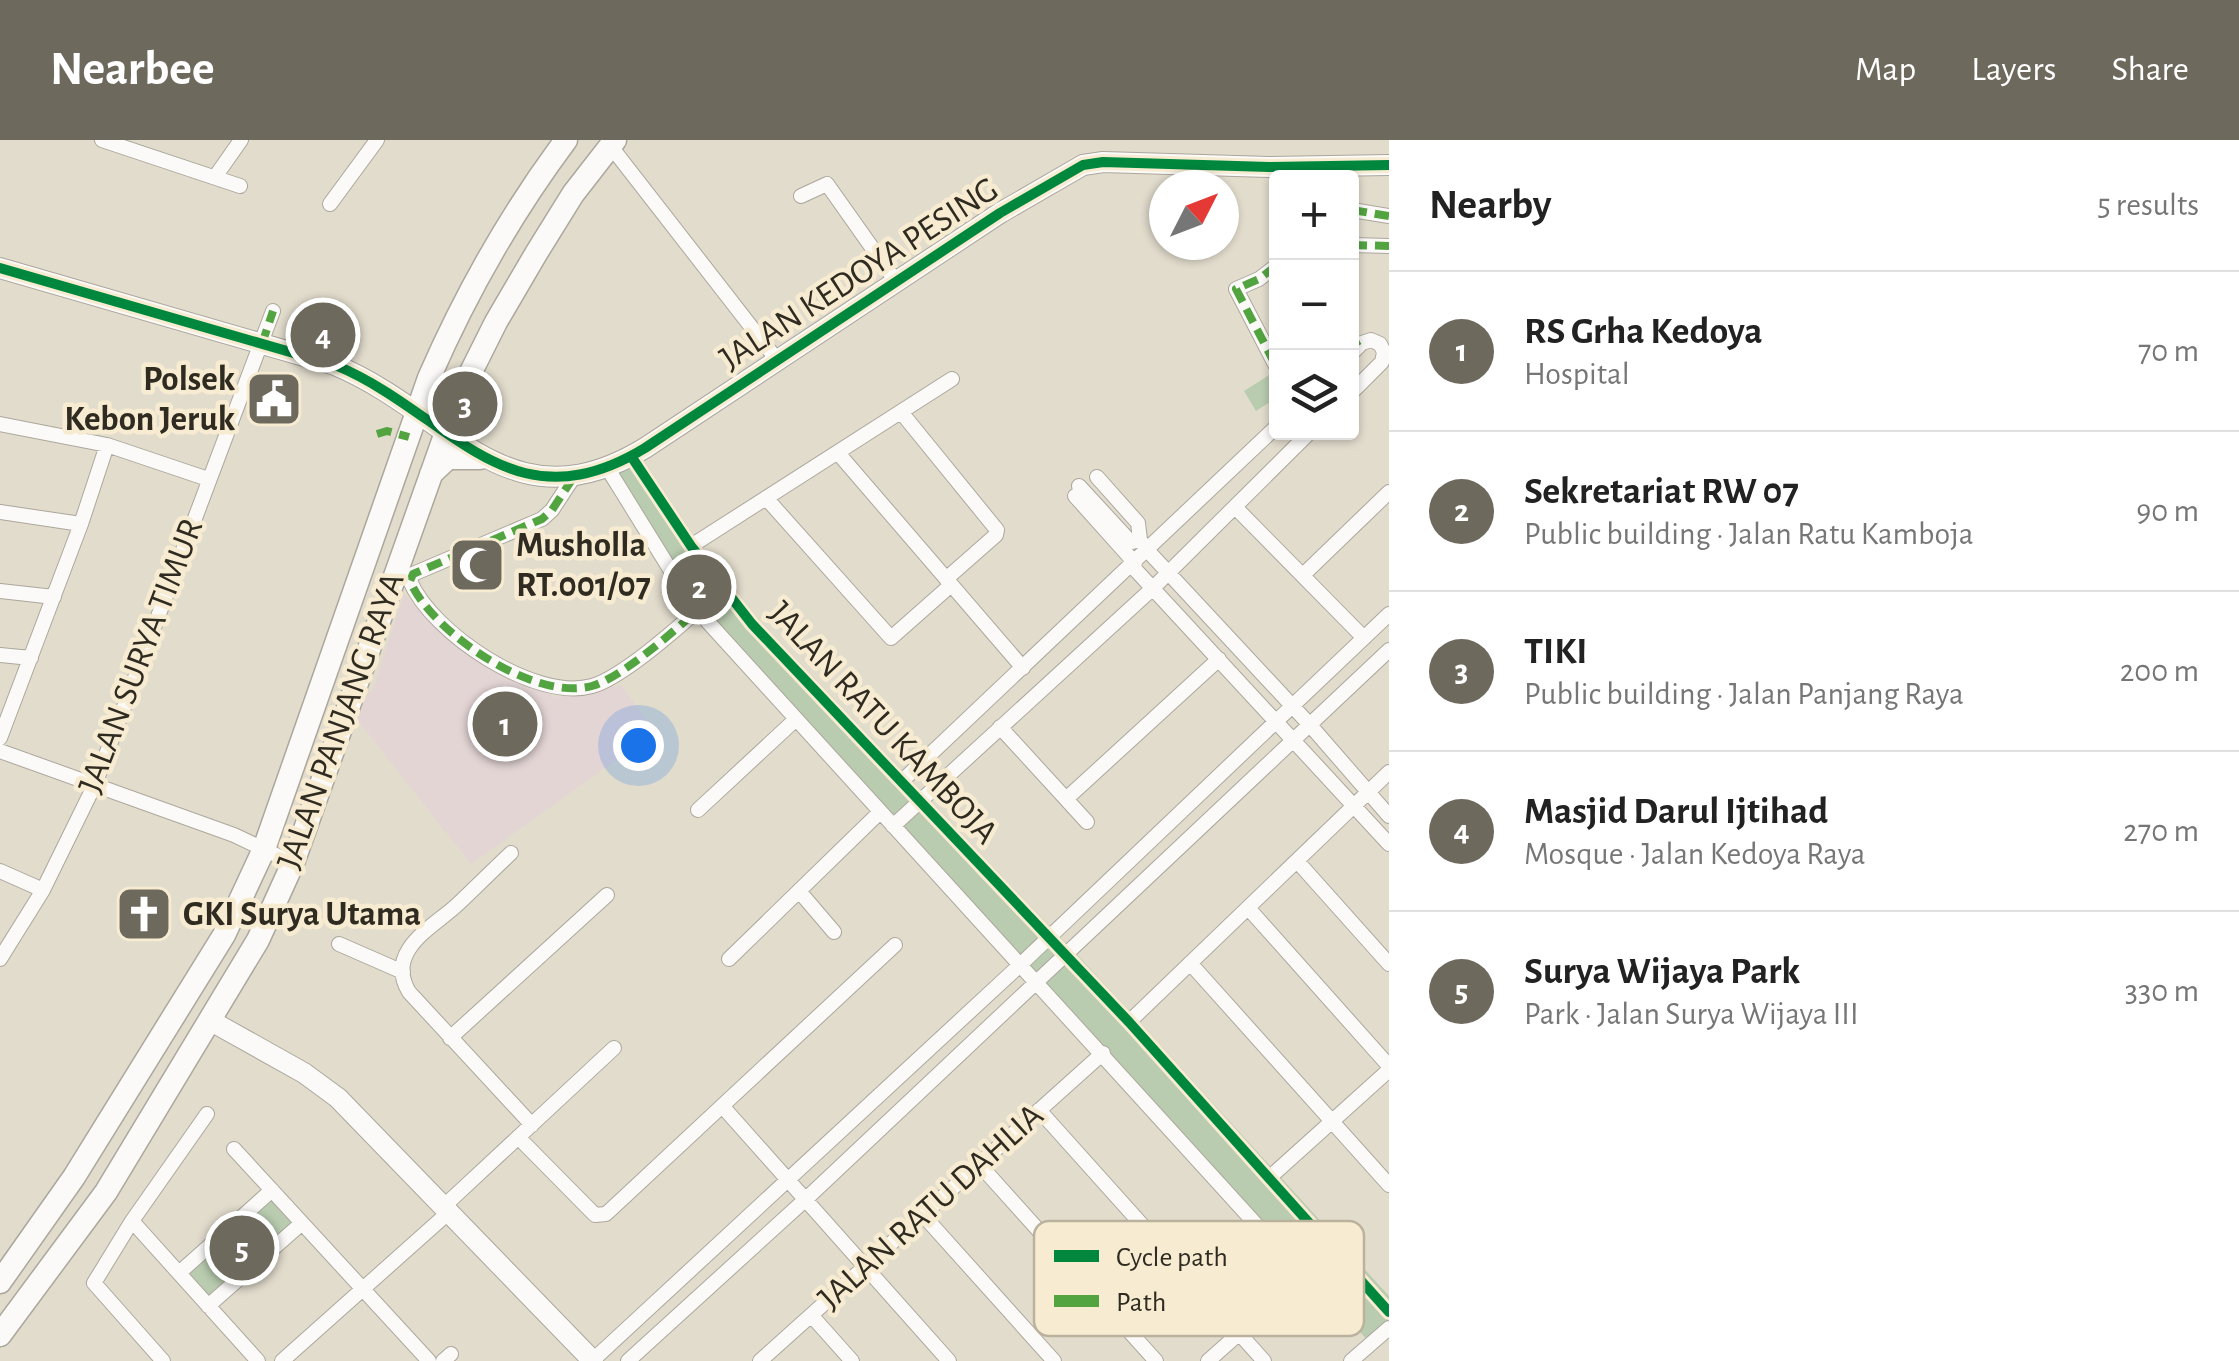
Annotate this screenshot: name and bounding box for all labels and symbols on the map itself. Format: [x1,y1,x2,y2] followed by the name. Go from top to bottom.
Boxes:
[1149,170,1239,260] north arrow
[714,171,1004,377] street label: JALAN KEDOYA PESING
[290,298,356,372] pin: 4
[64,362,236,437] place label: Polsek Kebon Jeruk
[432,366,498,442] pin: 3
[244,369,304,429] public building icon: Polsek Kebon Jeruk
[73,514,209,798] street label: JALAN SURYA TIMUR
[516,528,651,603] place label: Musholla RT.001/07
[447,535,507,595] mosque icon: Musholla RT.001/07
[666,550,732,624] pin: 2
[271,568,411,874] street label: JALAN PANJANG RAYA
[762,595,1004,851] street label: JALAN RATU KAMBOJA
[472,686,538,762] pin: 1
[613,720,664,771] your location
[114,884,174,944] church icon: GKI Surya Utama
[183,897,421,932] place label: GKI Surya Utama
[812,1097,1050,1317] street label: JALAN RATU DAHLIA
[210,1210,274,1286] pin: 5
[1034,1221,1364,1336] legend
[1116,1244,1228,1272] text: Cycle path
[1116,1289,1166,1317] text: Path

